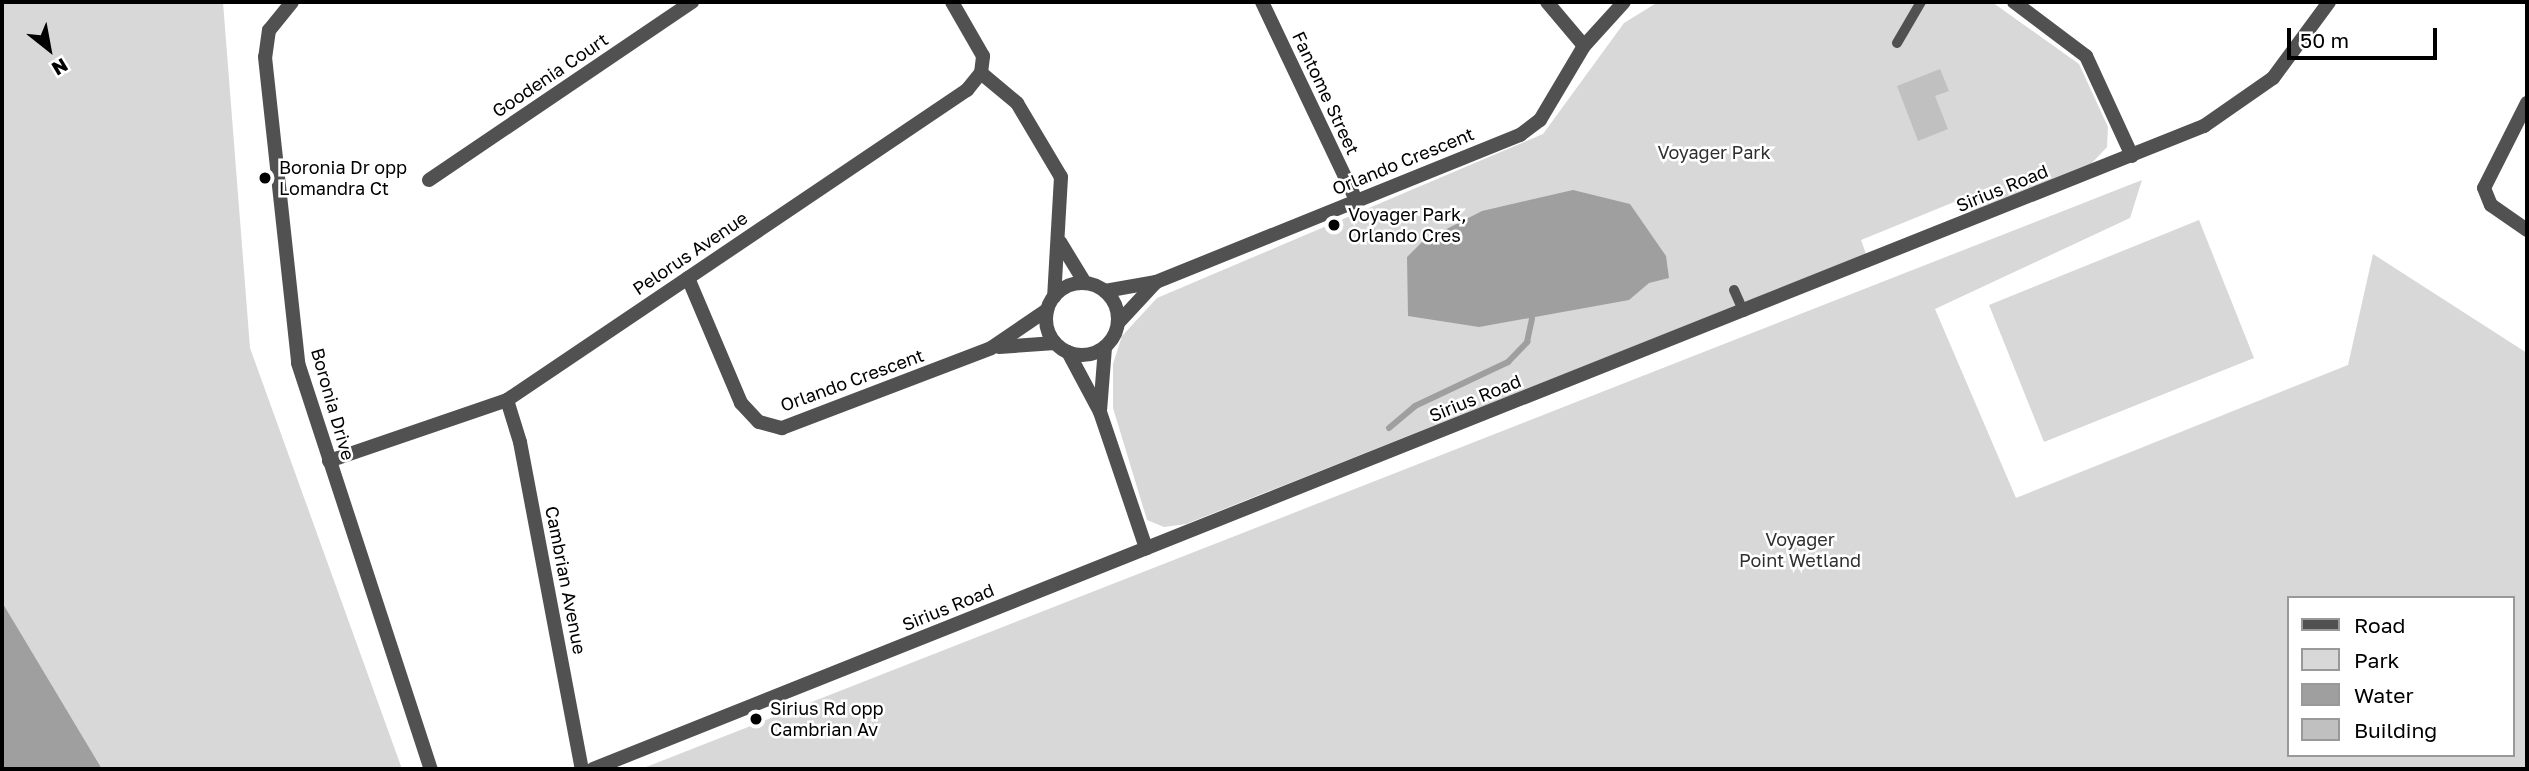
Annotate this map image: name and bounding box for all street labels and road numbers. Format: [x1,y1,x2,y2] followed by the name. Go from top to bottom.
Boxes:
[488,28,612,122] street label: Goodenia Court
[1288,28,1364,158] street label: Fantome Street
[1329,123,1477,199] street label: Orlando Crescent
[1953,160,2051,216] street label: Sirius Road
[628,207,752,299] street label: Pelorus Avenue
[777,344,927,416] street label: Orlando Crescent
[307,345,359,463] street label: Boronia Drive
[1426,370,1524,426] street label: Sirius Road
[541,504,591,656] street label: Cambrian Avenue
[899,579,997,635] street label: Sirius Road

